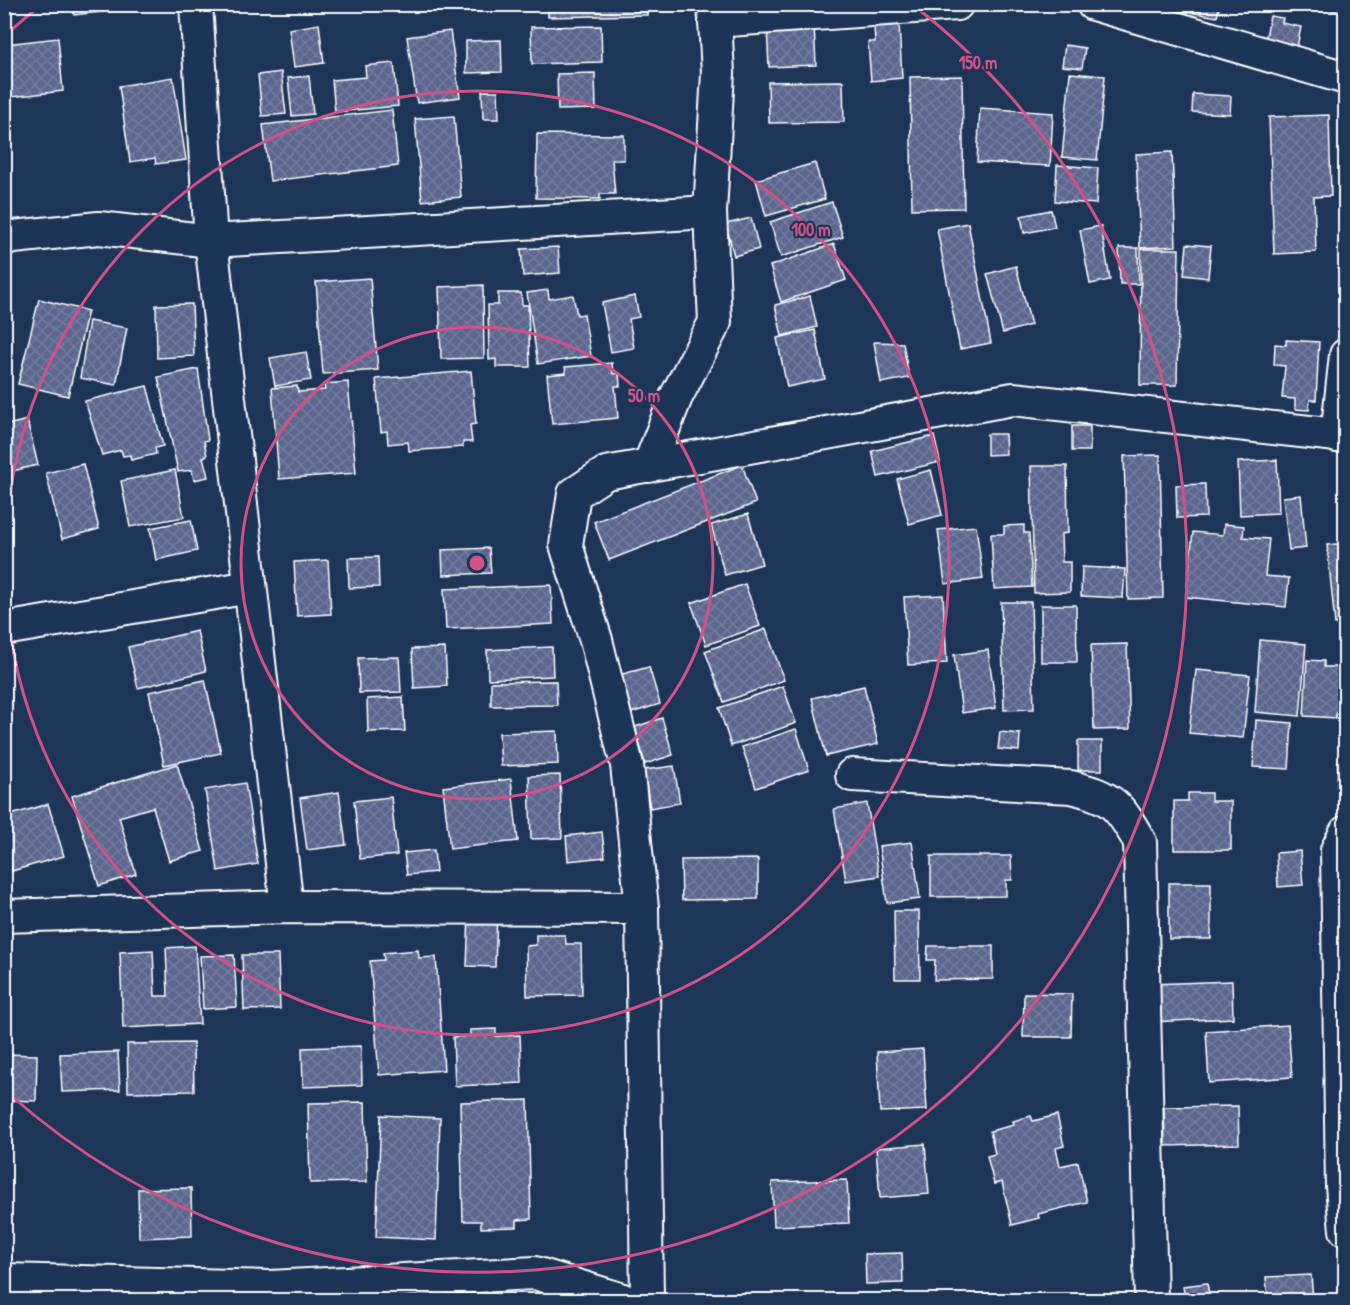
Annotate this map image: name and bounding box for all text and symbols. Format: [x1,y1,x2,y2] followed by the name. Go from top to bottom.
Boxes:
[959,50,997,75] text: 150 m
[791,217,831,242] text: 100 m
[628,383,660,408] text: 50 m
[467,553,487,573] centre of rings

